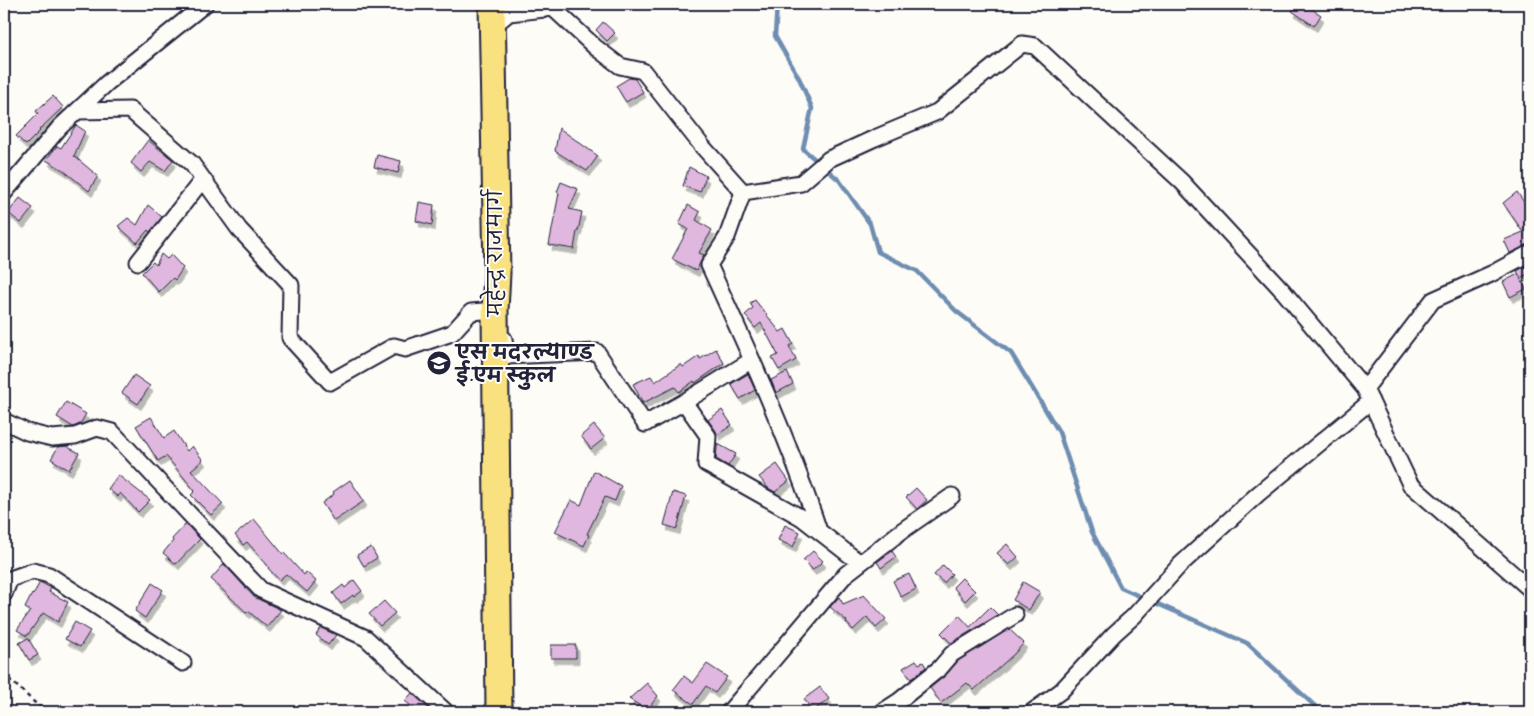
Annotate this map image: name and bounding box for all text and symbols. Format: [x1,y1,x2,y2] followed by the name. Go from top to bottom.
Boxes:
[479,189,508,317] street label: महेन्द्र राजमार्ग
[454,340,595,390] place label: एस मदरल्याण्ड ई.एम स्कुल
[426,350,452,376] school or university icon: एस मदरल्याण्ड ई.एम स्कुल

